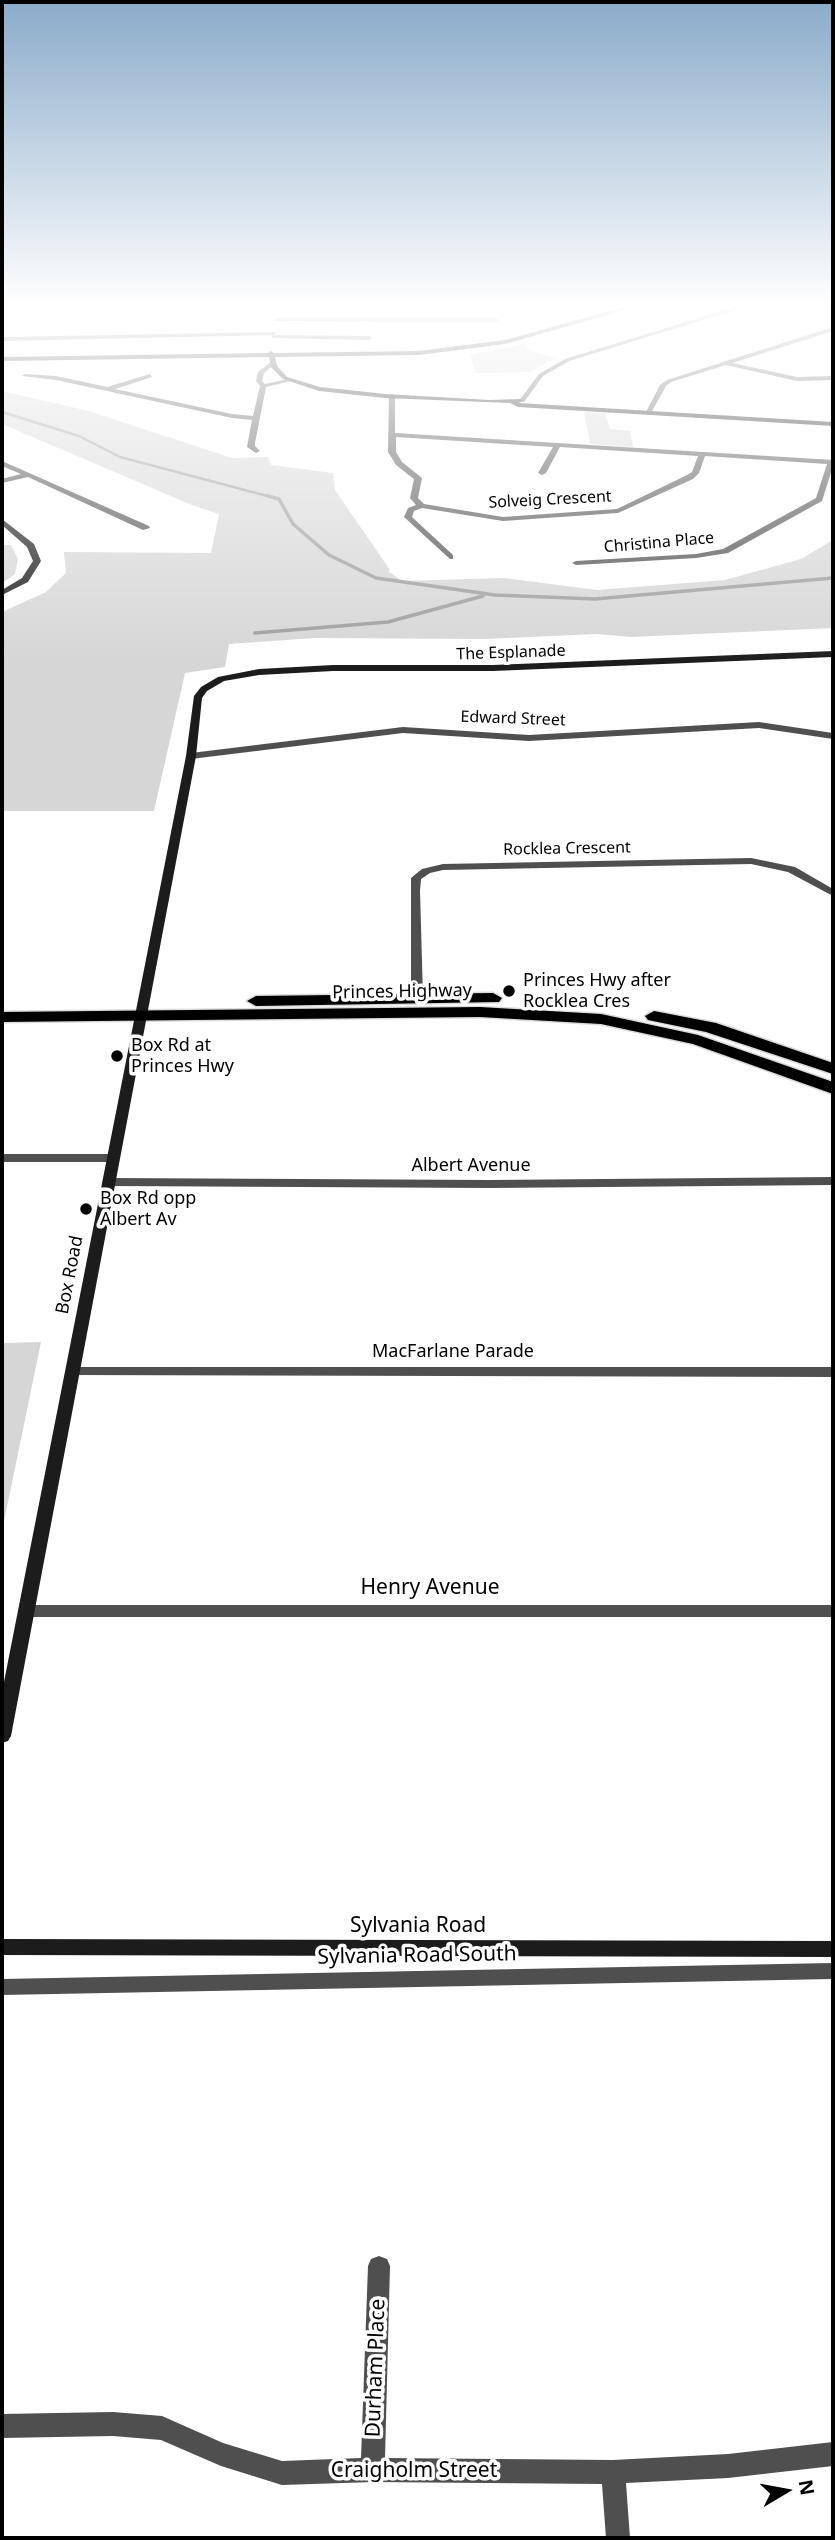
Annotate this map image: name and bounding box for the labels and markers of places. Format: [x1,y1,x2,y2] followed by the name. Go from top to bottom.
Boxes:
[523,970,671,1012] place label: Princes Hwy after Rocklea Cres
[501,983,517,999] marker: Princes Hwy after Rocklea Cres
[131,1035,234,1078] place label: Box Rd at Princes Hwy
[109,1048,125,1064] marker: Box Rd at Princes Hwy
[100,1188,196,1230] place label: Box Rd opp Albert Av
[78,1201,94,1217] marker: Box Rd opp Albert Av

